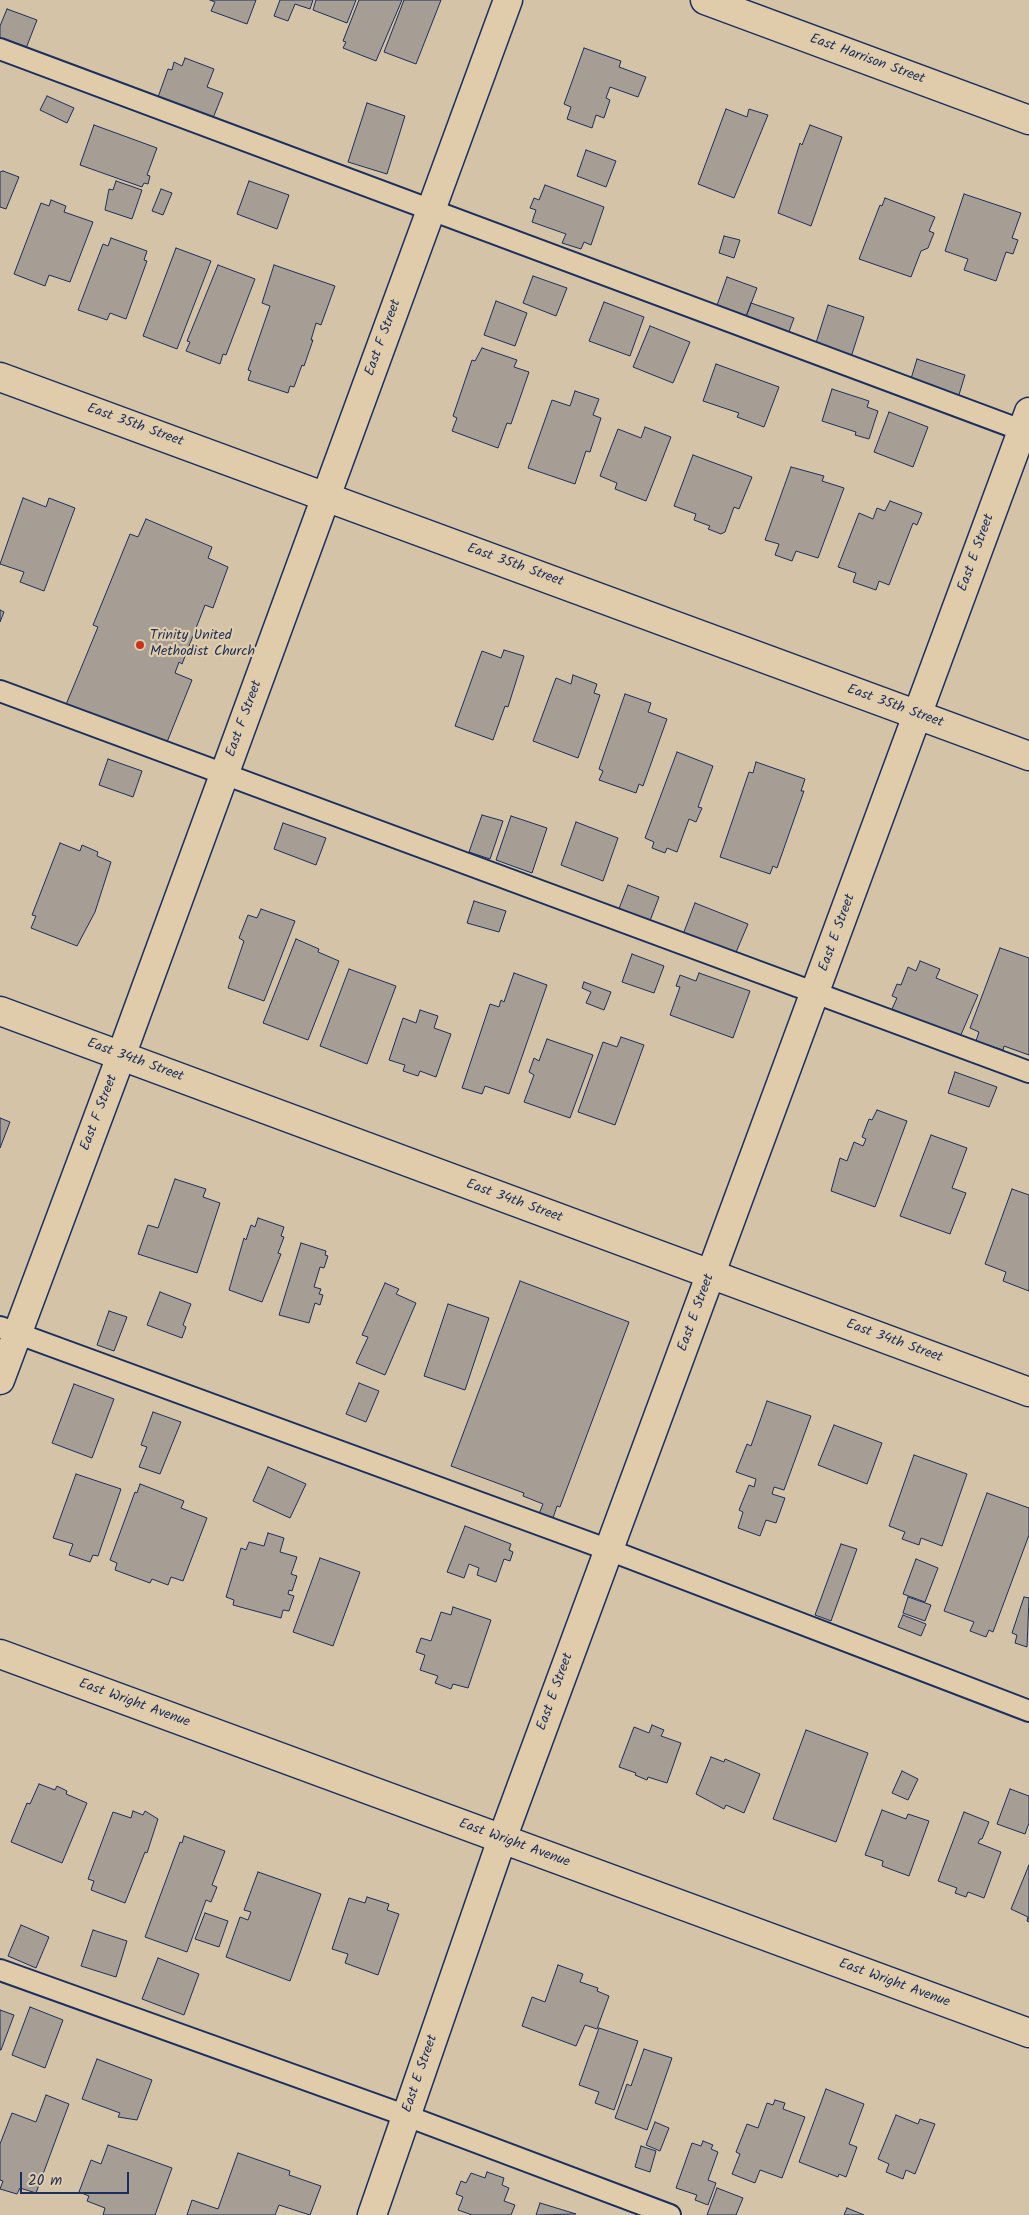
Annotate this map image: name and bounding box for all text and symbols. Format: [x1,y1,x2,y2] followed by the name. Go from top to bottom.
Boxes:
[807,31,927,89] street label: East Harrison Street
[362,297,406,379] street label: East F Street
[85,401,185,451] street label: East 35th Street
[955,512,999,594] street label: East E Street
[465,541,565,591] street label: East 35th Street
[150,629,255,662] place label: Trinity United Methodist Church
[134,639,146,651] marker: Trinity United Methodist Church
[223,678,267,760] street label: East F Street
[845,682,945,732] street label: East 35th Street
[816,892,860,974] street label: East E Street
[84,1036,186,1086] street label: East 34th Street
[78,1073,122,1153] street label: East F Street
[463,1177,565,1227] street label: East 34th Street
[675,1272,719,1354] street label: East E Street
[843,1317,945,1367] street label: East 34th Street
[534,1651,578,1733] street label: East E Street
[76,1676,192,1732] street label: East Wright Avenue
[456,1816,572,1872] street label: East Wright Avenue
[836,1956,952,2012] street label: East Wright Avenue
[400,2033,442,2115] street label: East E Street
[22,2162,131,2194] scale bar
[28,2169,62,2193] text: 20 m

